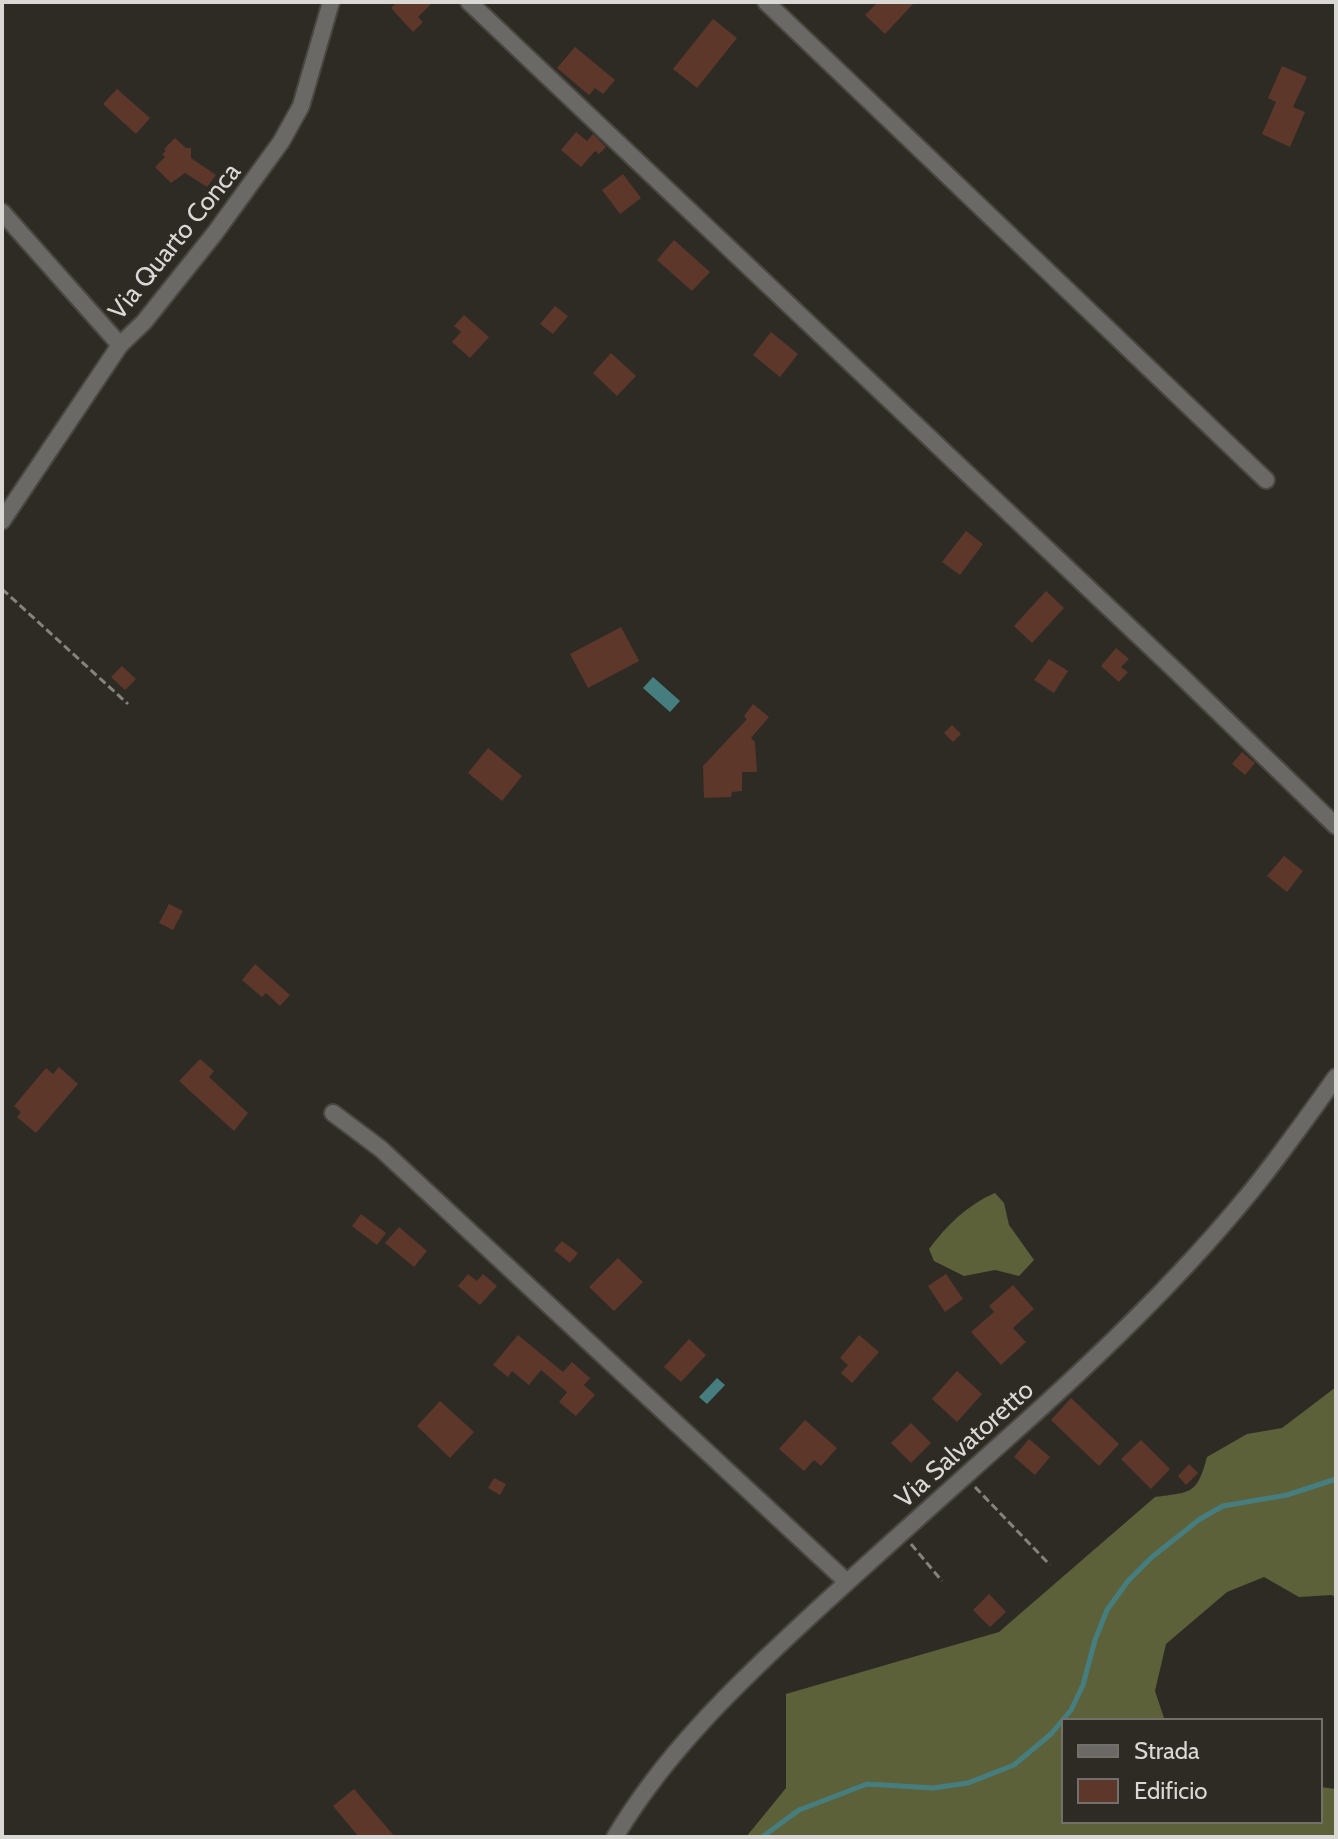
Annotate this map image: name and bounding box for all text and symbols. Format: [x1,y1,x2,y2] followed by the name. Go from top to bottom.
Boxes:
[101,156,247,326] street label: Via Quarto Conca
[888,1373,1040,1515] street label: Via Salvatoretto
[1062,1719,1322,1823] legend
[1134,1736,1200,1765] text: Strada
[1134,1776,1208,1805] text: Edificio

